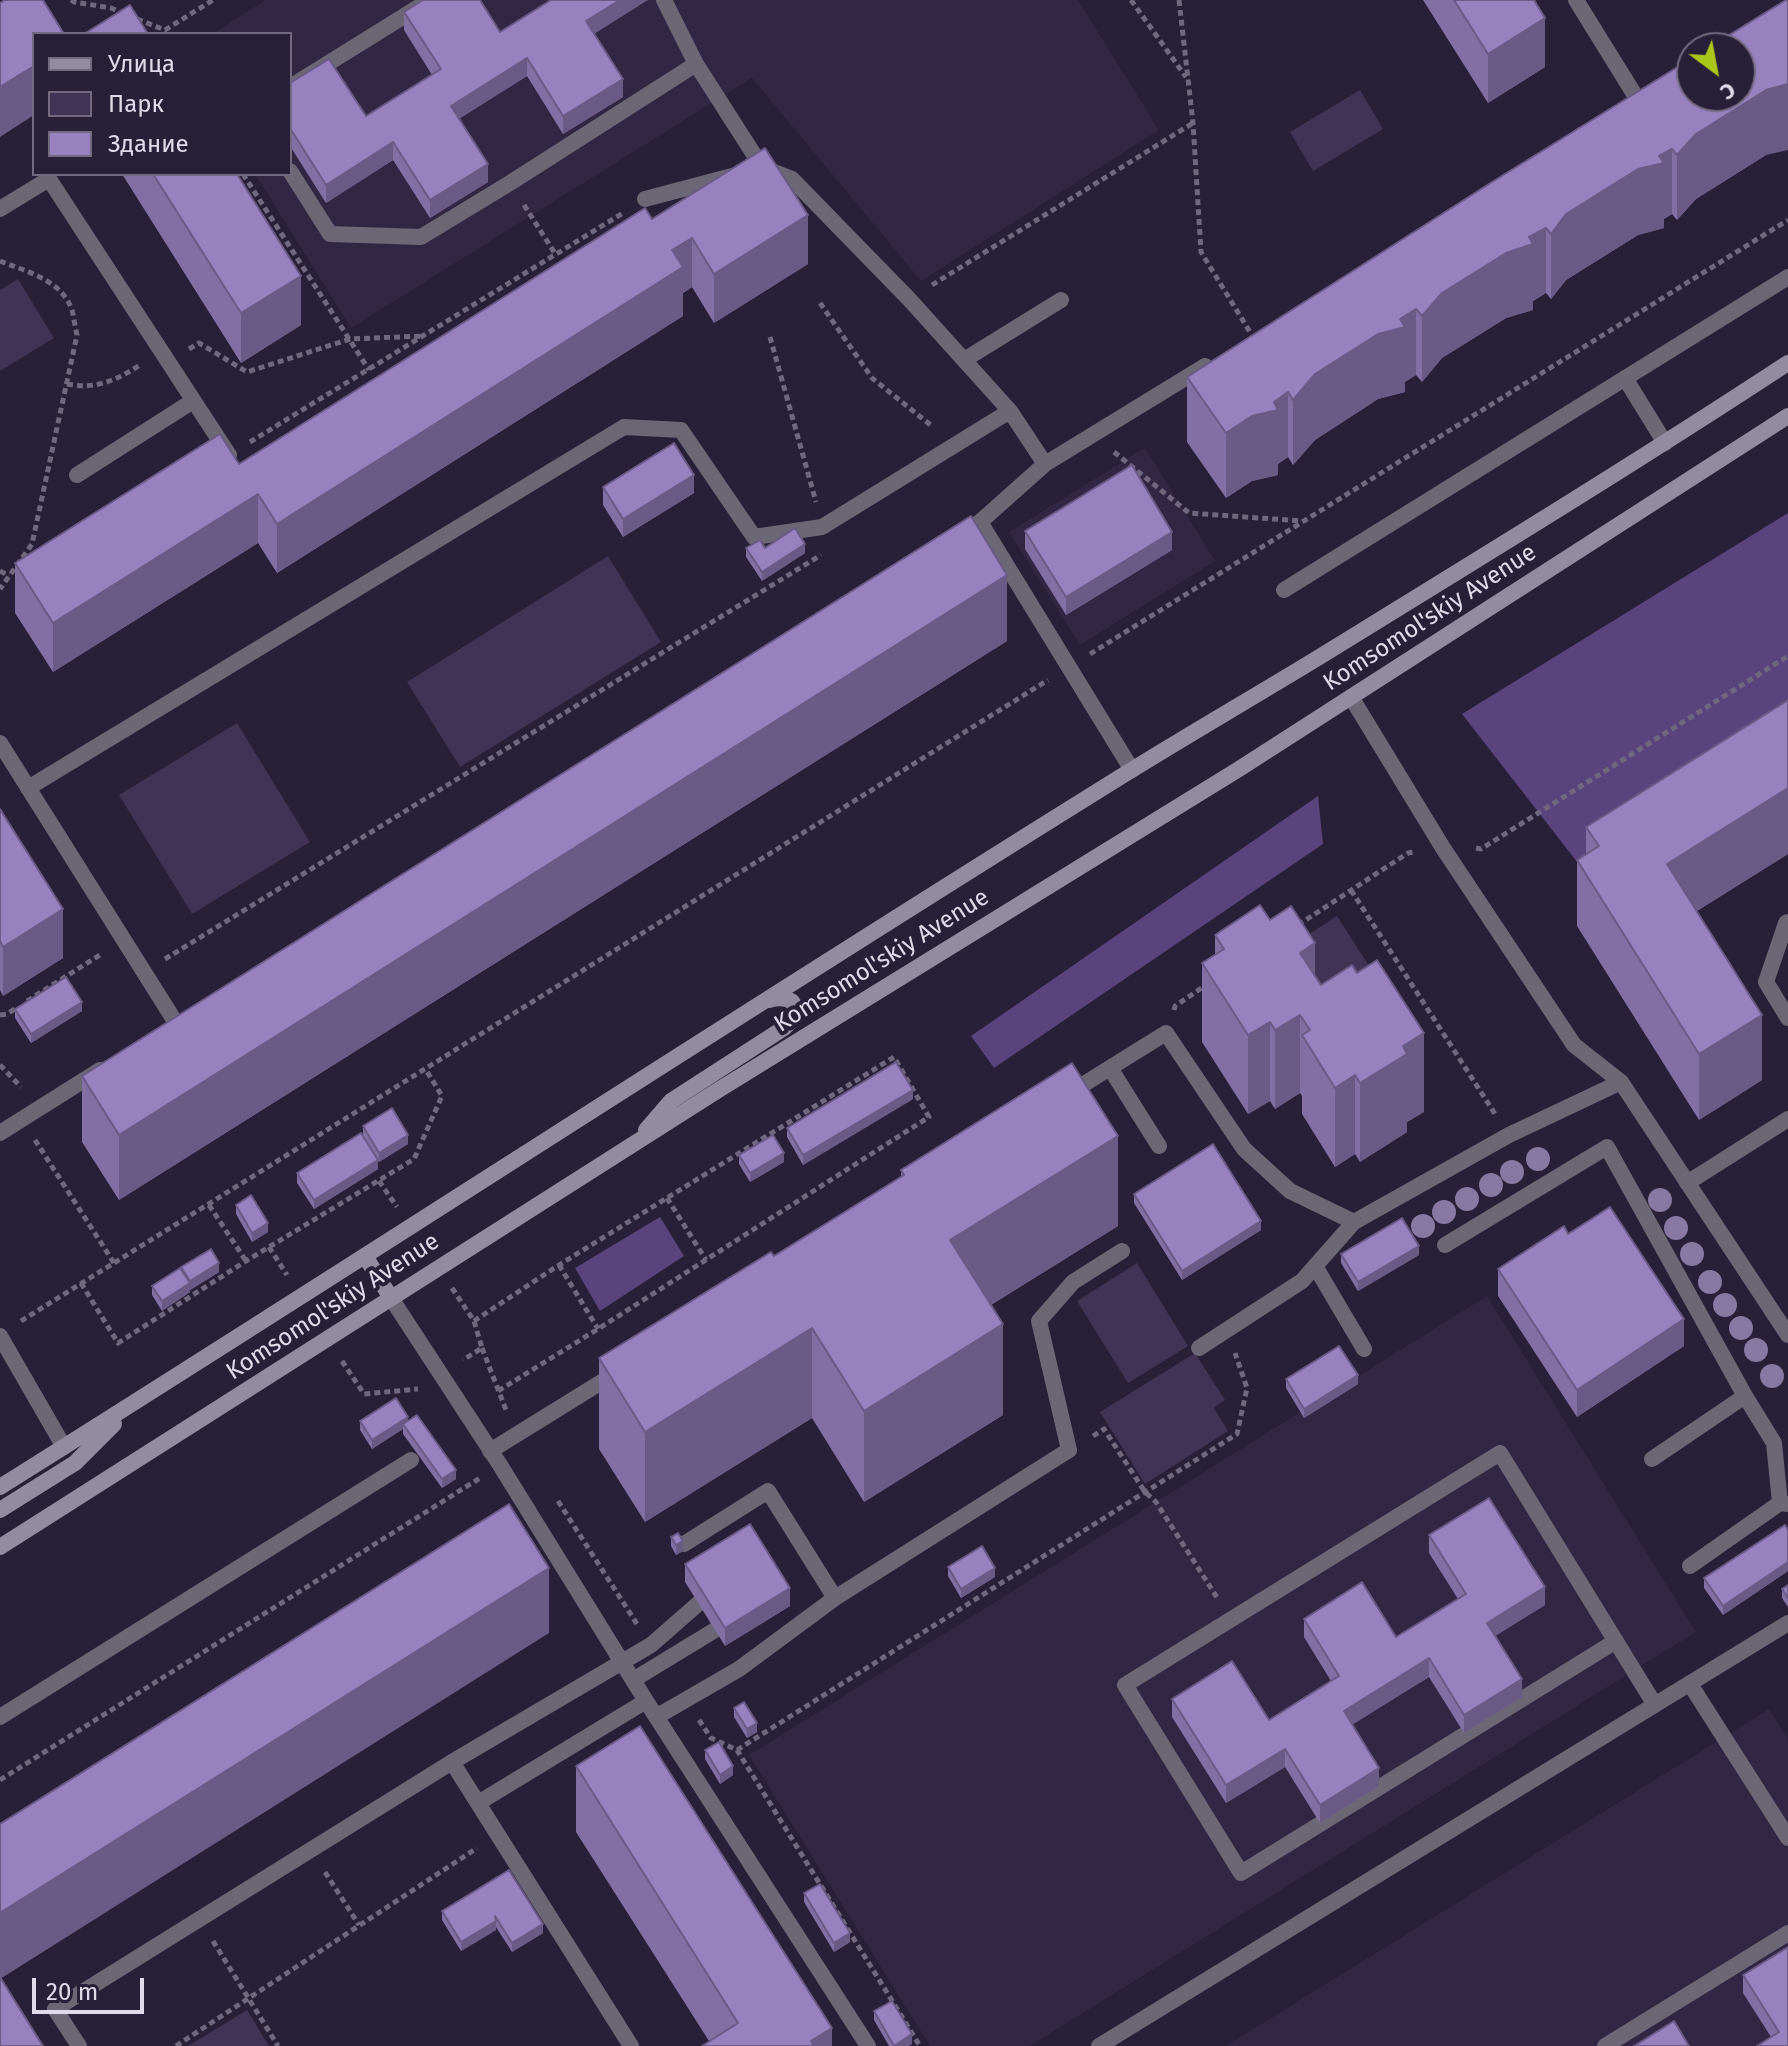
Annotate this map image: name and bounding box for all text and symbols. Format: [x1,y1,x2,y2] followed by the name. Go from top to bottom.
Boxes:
[32,32,292,176] legend
[1676,32,1756,112] north arrow
[108,50,175,78] text: Улица
[1715,76,1740,106] text: С
[108,90,164,118] text: Парк
[108,130,189,158] text: Здание
[1318,538,1542,698] street label: Komsomol'skiy Avenue
[769,883,995,1039] street label: Komsomol'skiy Avenue
[221,1227,445,1387] street label: Komsomol'skiy Avenue
[36,1962,148,2012] scale bar
[46,1978,98,2006] text: 20 m

